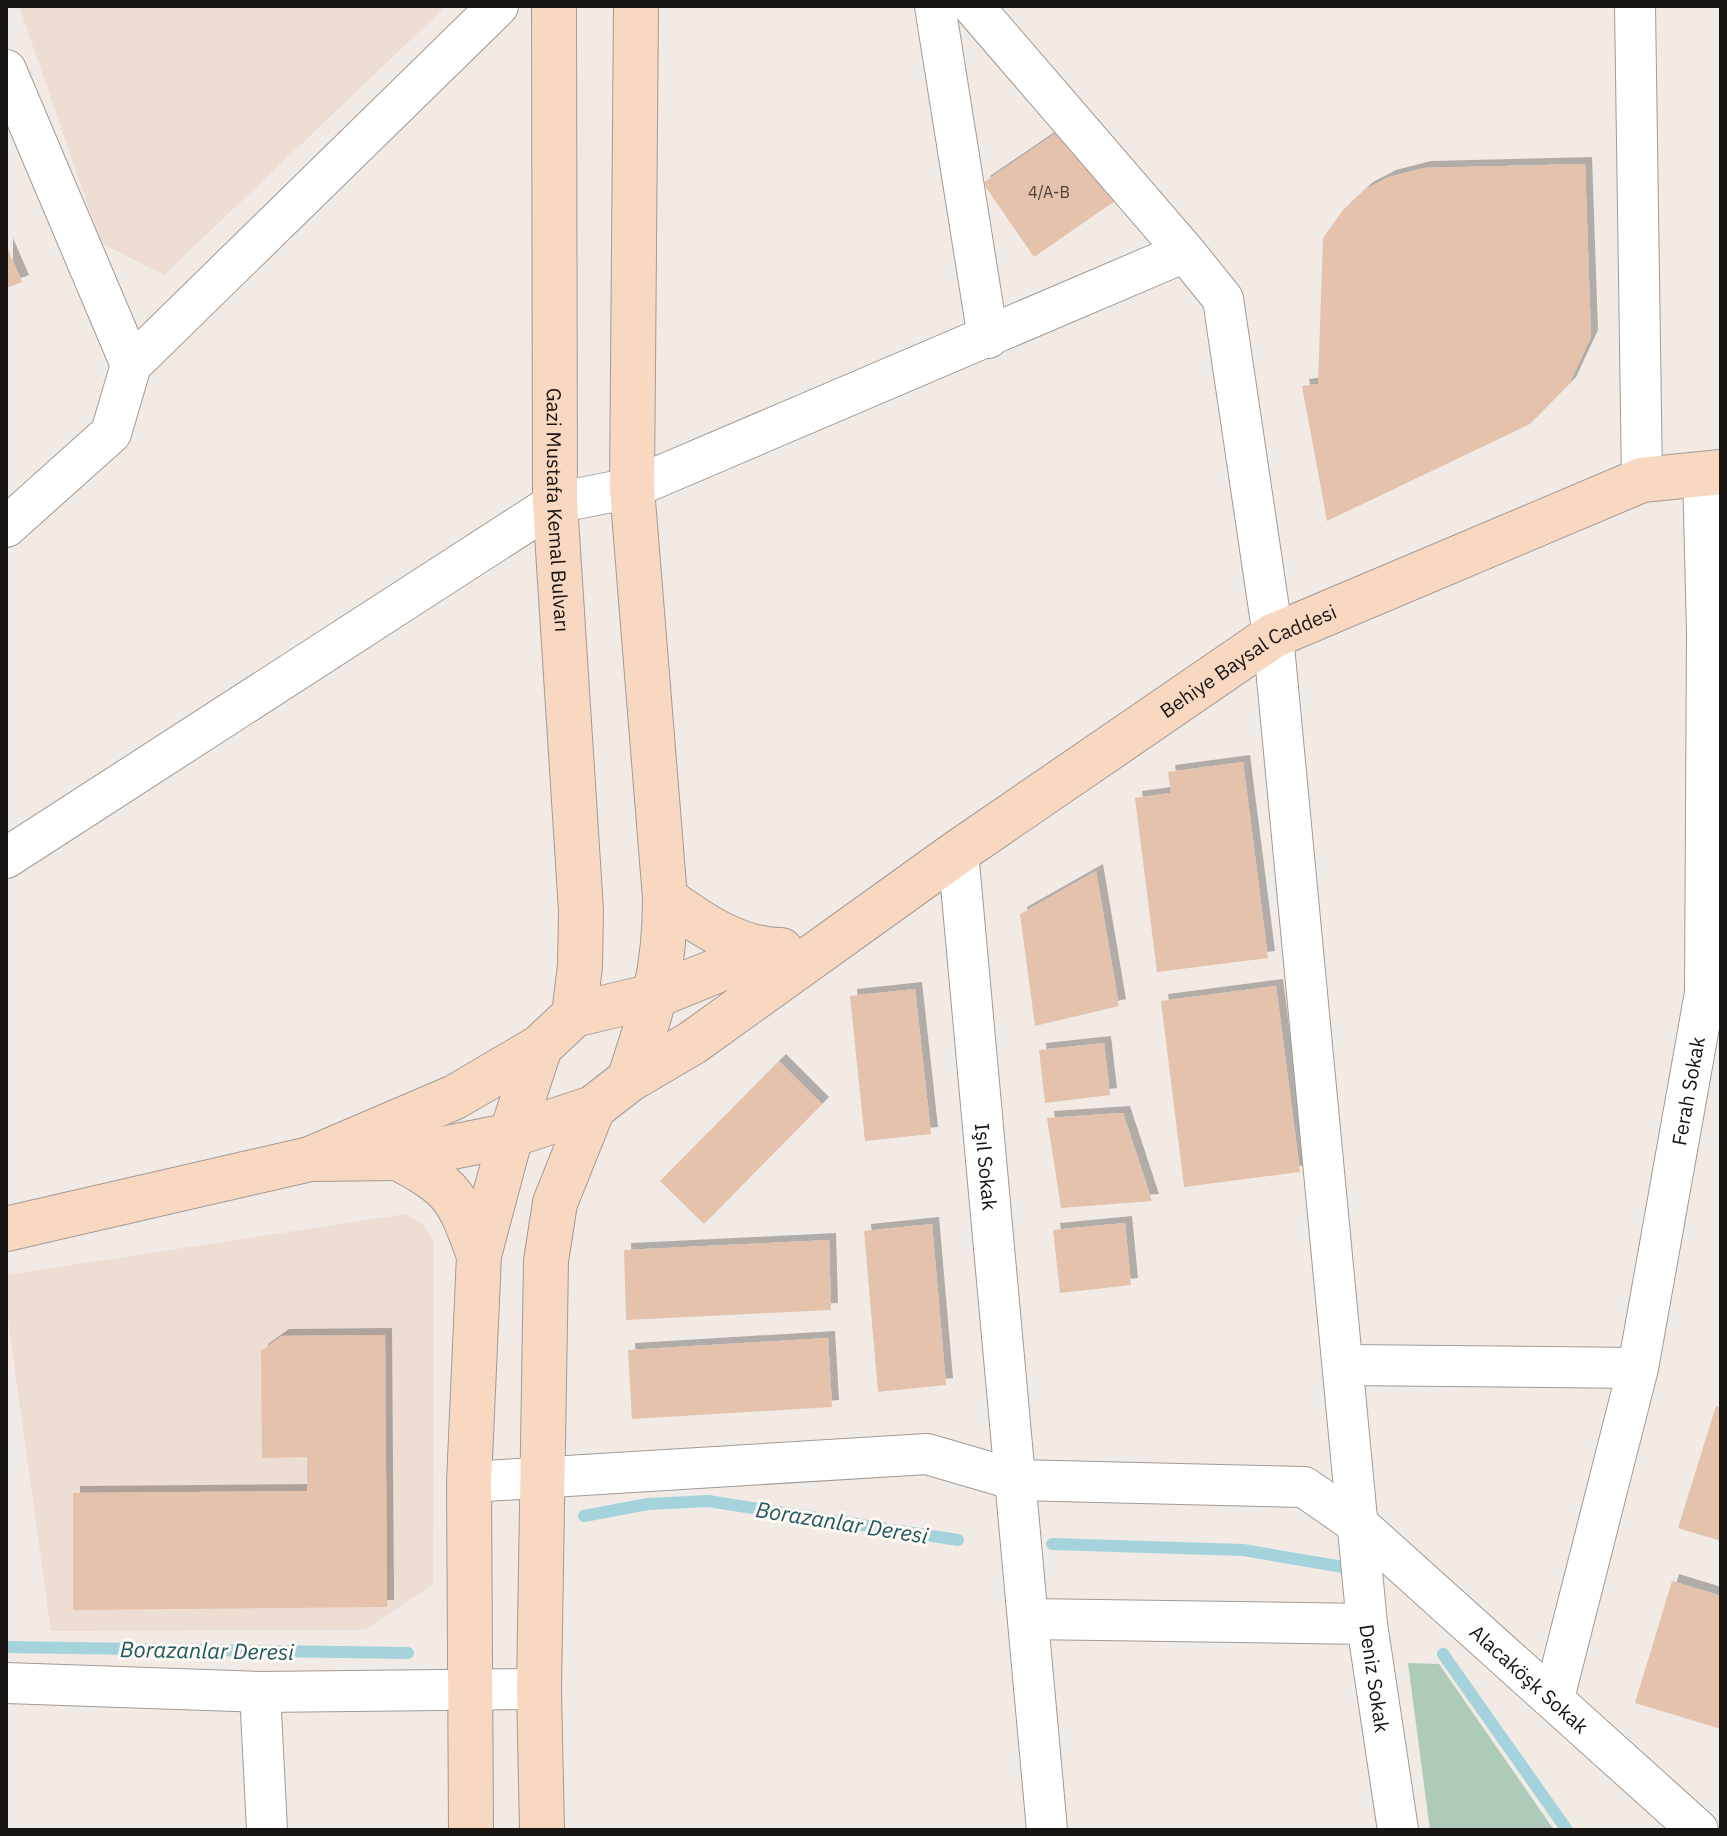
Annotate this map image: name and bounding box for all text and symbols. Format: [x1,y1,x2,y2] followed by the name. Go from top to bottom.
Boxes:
[1028,182,1070,202] house number: 4/A-B
[541,388,577,633] street label: Gazi Mustafa Kemal Bulvarı
[1154,597,1340,723] street label: Behiye Baysal Caddesi
[1665,1034,1711,1148] street label: Ferah Sokak
[969,1122,1004,1212] street label: Işıl Sokak
[754,1494,930,1550] water label: Borazanlar Deresi
[1465,1618,1595,1739] street label: Alacaköşk Sokak
[1354,1622,1397,1735] street label: Deniz Sokak
[120,1634,295,1666] water label: Borazanlar Deresi

